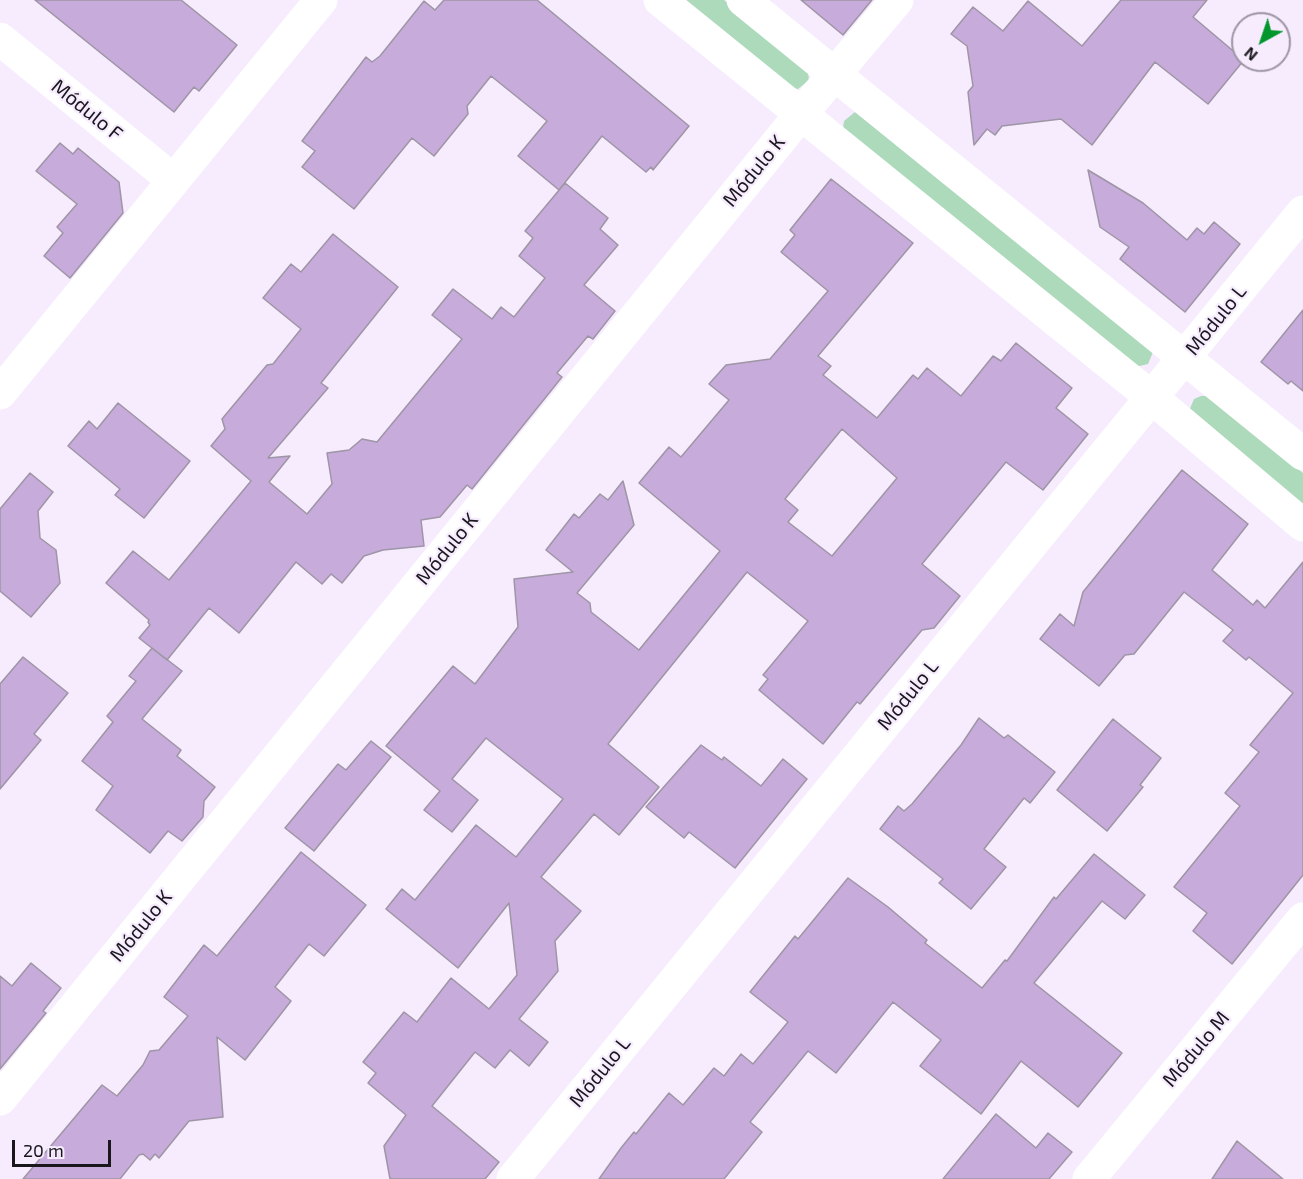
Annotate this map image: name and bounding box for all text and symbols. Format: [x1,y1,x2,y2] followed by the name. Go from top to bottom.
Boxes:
[1231,12,1291,72] north arrow
[1240,44,1261,66] text: N
[47,74,127,146] street label: Módulo F
[718,130,790,212] street label: Módulo K
[1180,280,1252,360] street label: Módulo L
[411,508,483,590] street label: Módulo K
[872,655,944,735] street label: Módulo L
[105,885,177,967] street label: Módulo K
[1158,1006,1234,1092] street label: Módulo M
[564,1032,636,1112] street label: Módulo L
[15,1128,114,1166] scale bar
[23,1139,64,1161] text: 20 m

